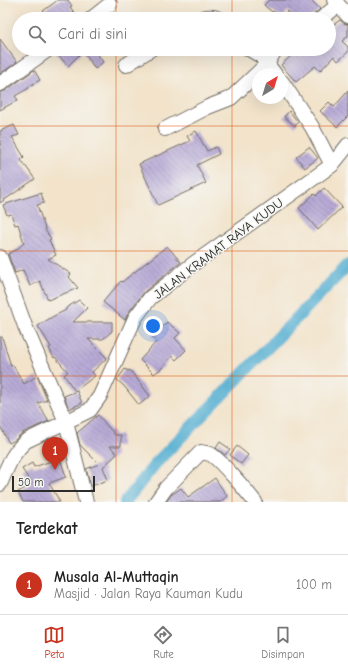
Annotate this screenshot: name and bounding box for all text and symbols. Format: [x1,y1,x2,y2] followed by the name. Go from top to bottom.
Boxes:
[12,12,336,56] search box
[26,23,48,45] icon: search
[58,25,127,43] text: Cari di sini
[252,68,288,104] north arrow
[151,195,286,302] street label: JALAN KRAMAT RAYA KUDU
[143,316,163,336] your location
[42,437,68,470] pin: 1
[12,474,95,493] scale bar
[18,476,43,489] text: 50 m
[16,519,78,538] text: Terdekat
[54,568,179,586] text: Musala Al-Muttaqin
[26,577,32,592] text: 1
[296,577,332,592] text: 100 m
[54,586,243,601] text: Masjid · Jalan Raya Kauman Kudu
[43,624,65,661] tab: Peta
[152,624,174,661] tab: Rute
[261,624,305,661] tab: Disimpan

